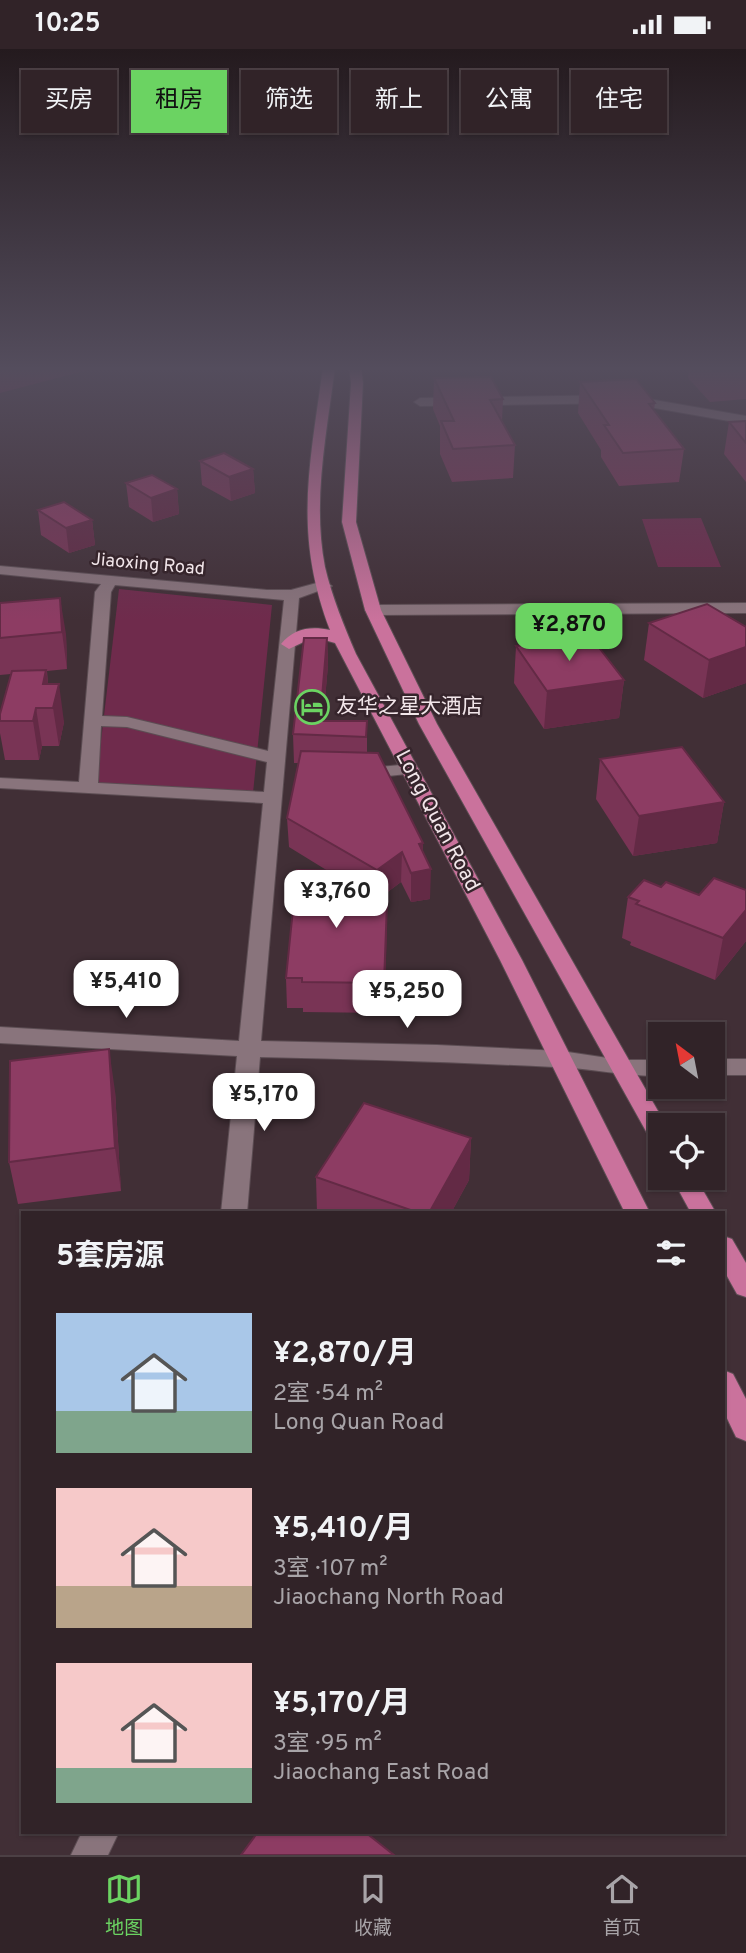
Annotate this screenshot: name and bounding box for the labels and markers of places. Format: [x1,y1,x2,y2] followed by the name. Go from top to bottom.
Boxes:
[512,603,626,663] pin: ¥2,870
[293,688,331,726] hotel icon: 友华之星大酒店
[336,694,483,721] place label: 友华之星大酒店
[279,871,393,930] pin: ¥3,760
[69,961,183,1020] pin: ¥5,410
[350,971,464,1030] pin: ¥5,250
[207,1073,321,1133] pin: ¥5,170

